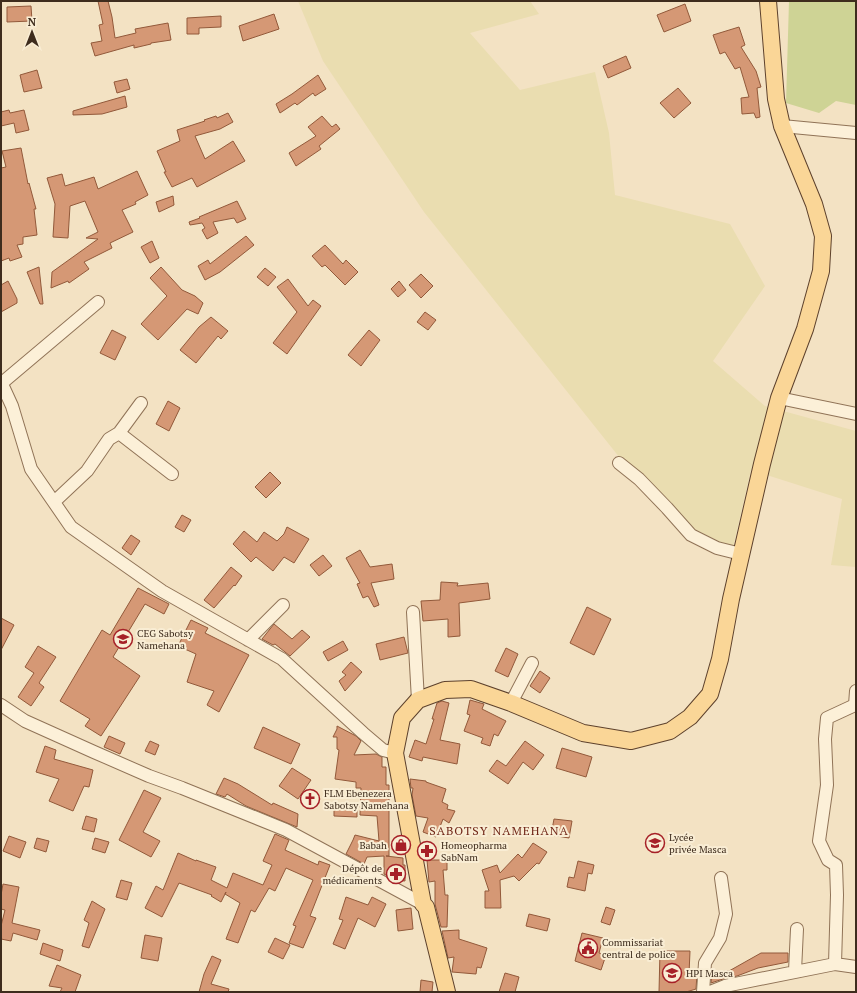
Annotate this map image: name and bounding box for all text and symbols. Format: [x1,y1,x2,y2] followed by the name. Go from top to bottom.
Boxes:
[12,12,52,52] north arrow
[28,15,37,29] text: N
[137,627,194,652] place label: CEG Sabotsy Namehana
[112,628,134,650] school or university icon: CEG Sabotsy Namehana
[324,787,409,812] place label: FLM Ebenezera Sabotsy Namehana
[299,788,321,810] church icon: FLM Ebenezera Sabotsy Namehana
[429,823,569,838] district label: SABOTSY NAMEHANA
[669,831,727,856] place label: Lycée privée Masca
[644,832,666,854] school or university icon: Lycée privée Masca
[390,834,412,856] shop icon: Babah
[359,839,387,852] place label: Babah
[441,839,507,864] place label: Homeopharma SabNam
[416,840,438,862] pharmacy icon: Homeopharma SabNam
[322,862,382,887] place label: Dépôt de médicaments
[385,863,407,885] pharmacy icon: Dépôt de médicaments
[602,936,675,961] place label: Commissariat central de police
[577,937,599,959] public building icon: Commissariat central de police
[661,962,683,984] school or university icon: HPI Masca
[686,967,733,980] place label: HPI Masca

